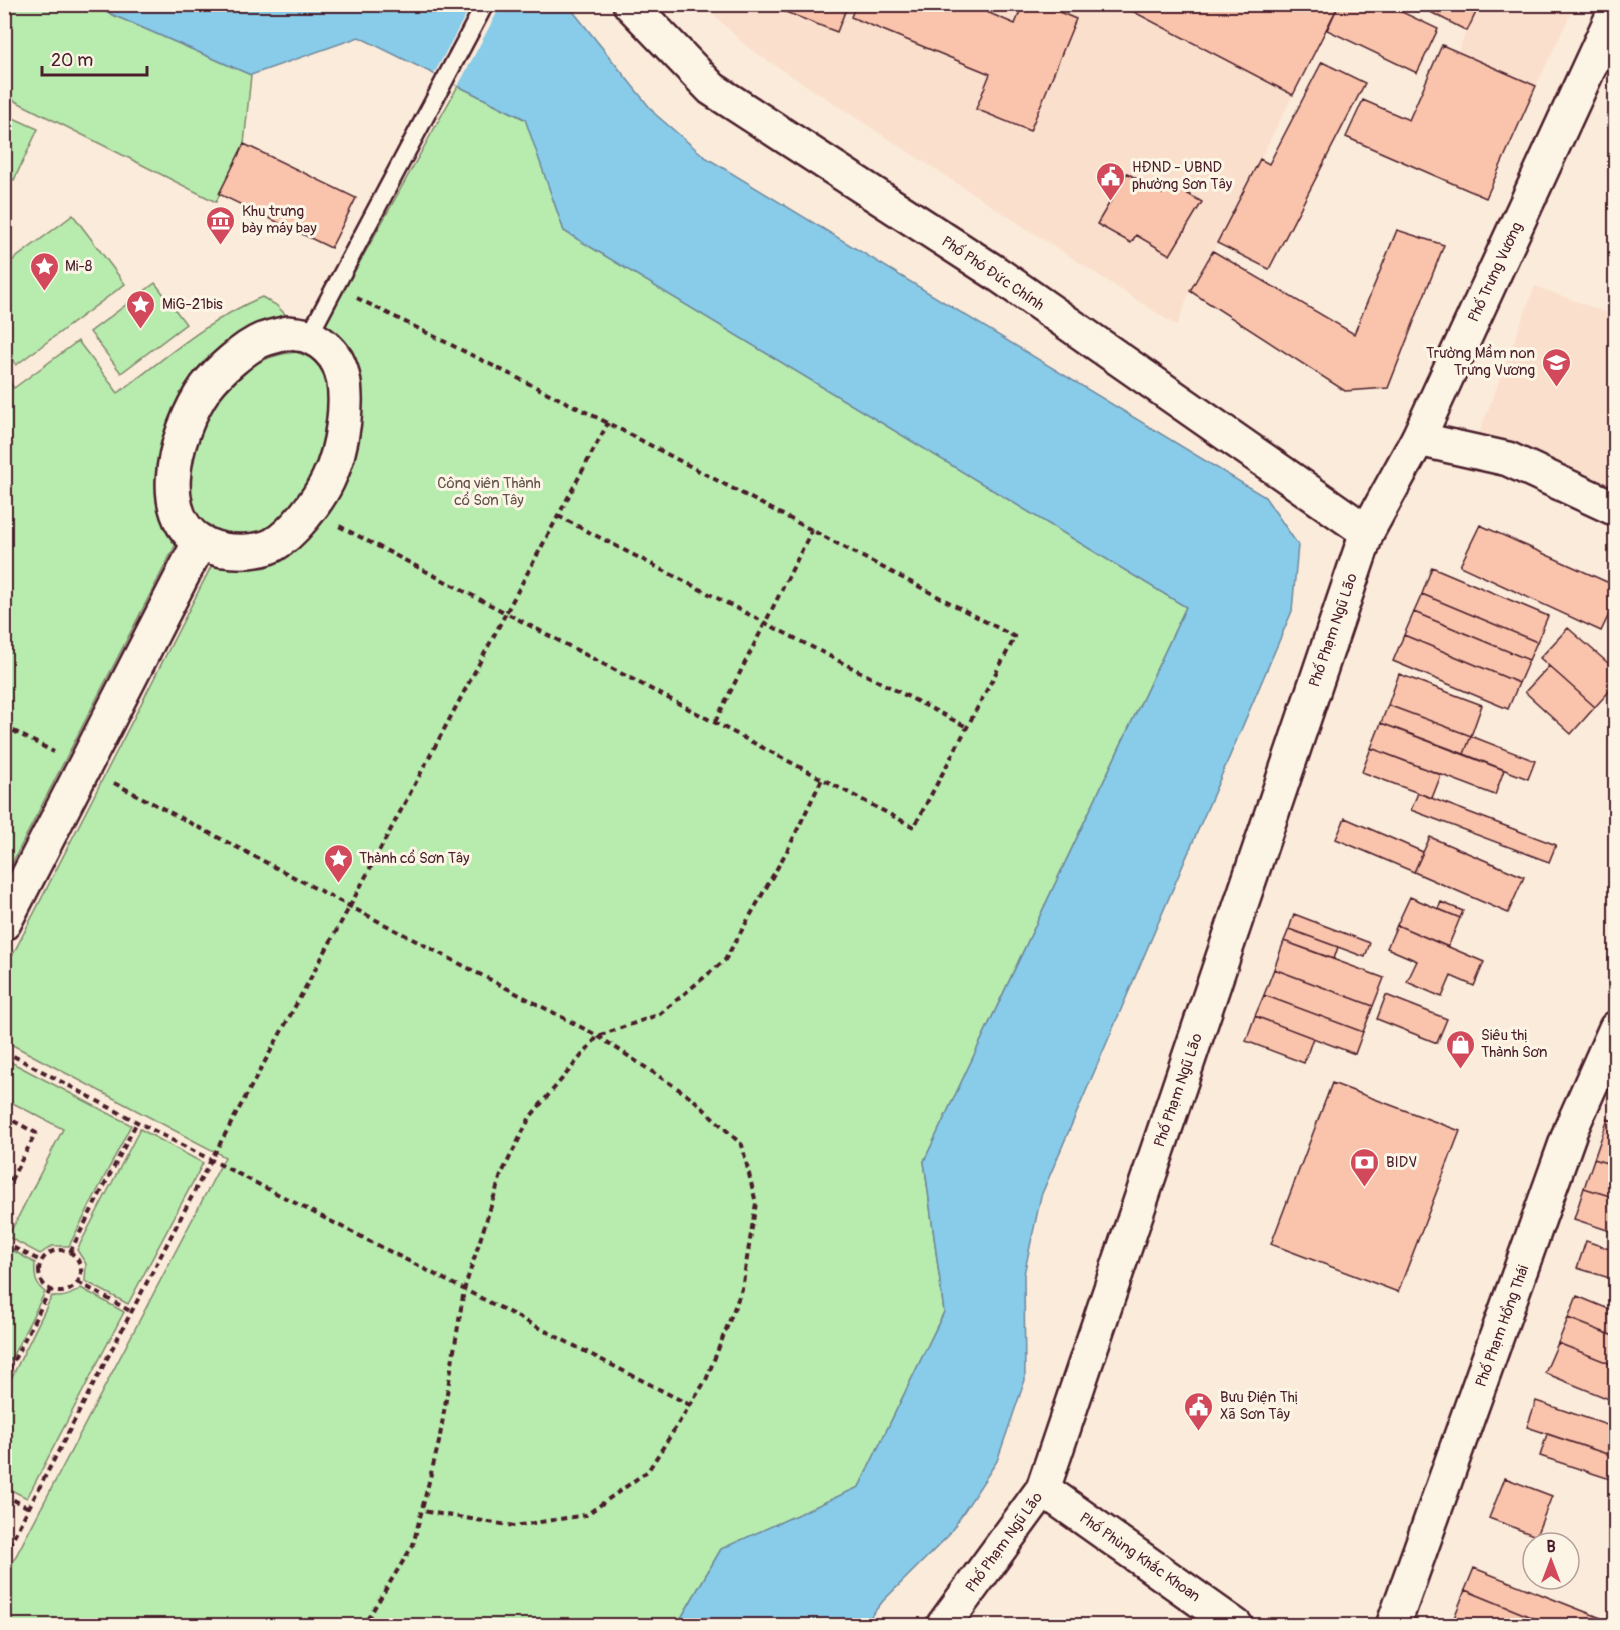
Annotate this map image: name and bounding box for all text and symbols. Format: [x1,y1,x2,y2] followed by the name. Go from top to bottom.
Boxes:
[42,39,147,77] scale bar
[51,49,93,72] text: 20 m
[1132,158,1233,194] place label: HĐND - UBND phường Sơn Tây
[1095,160,1127,202] public building icon: HĐND - UBND phường Sơn Tây
[242,202,317,238] place label: Khu trưng bày máy bay
[205,204,237,246] museum icon: Khu trưng bày máy bay
[1464,219,1527,325] street label: Phố Trưng Vương
[938,232,1048,315] street label: Phố Phó Đức Chính
[28,250,60,292] place icon: Mi-8
[65,257,93,276] place label: Mi-8
[125,288,157,330] place icon: MiG-21bis
[162,295,223,314] place label: MiG-21bis
[1426,343,1535,380] place label: Trường Mầm non Trưng Vương
[1540,346,1572,388] school or university icon: Trường Mầm non Trưng Vương
[437,474,541,510] park label: Công viên Thành cổ Sơn Tây
[1305,571,1362,690] street label: Phố Phạm Ngũ Lão
[322,842,354,884] place icon: Thành cổ Sơn Tây
[359,849,470,868] place label: Thành cổ Sơn Tây
[1481,1026,1547,1062] place label: Siêu thị Thành Sơn
[1444,1028,1476,1070] shop icon: Siêu thị Thành Sơn
[1150,1031,1207,1150] street label: Phố Phạm Ngũ Lão
[1349,1146,1381,1188] bank icon: BIDV
[1386,1153,1417,1172] place label: BIDV
[1472,1262,1533,1390] street label: Phố Phạm Hồng Thái
[1220,1388,1298,1424] place label: Bưu Điện Thị Xã Sơn Tây
[1183,1390,1215,1432] public building icon: Bưu Điện Thị Xã Sơn Tây
[962,1489,1047,1596] street label: Phố Phạm Ngũ Lão
[1076,1509,1204,1606] street label: Phố Phùng Khắc Khoan
[1521,1531,1581,1591] north arrow
[1546,1537,1556,1557] text: B

